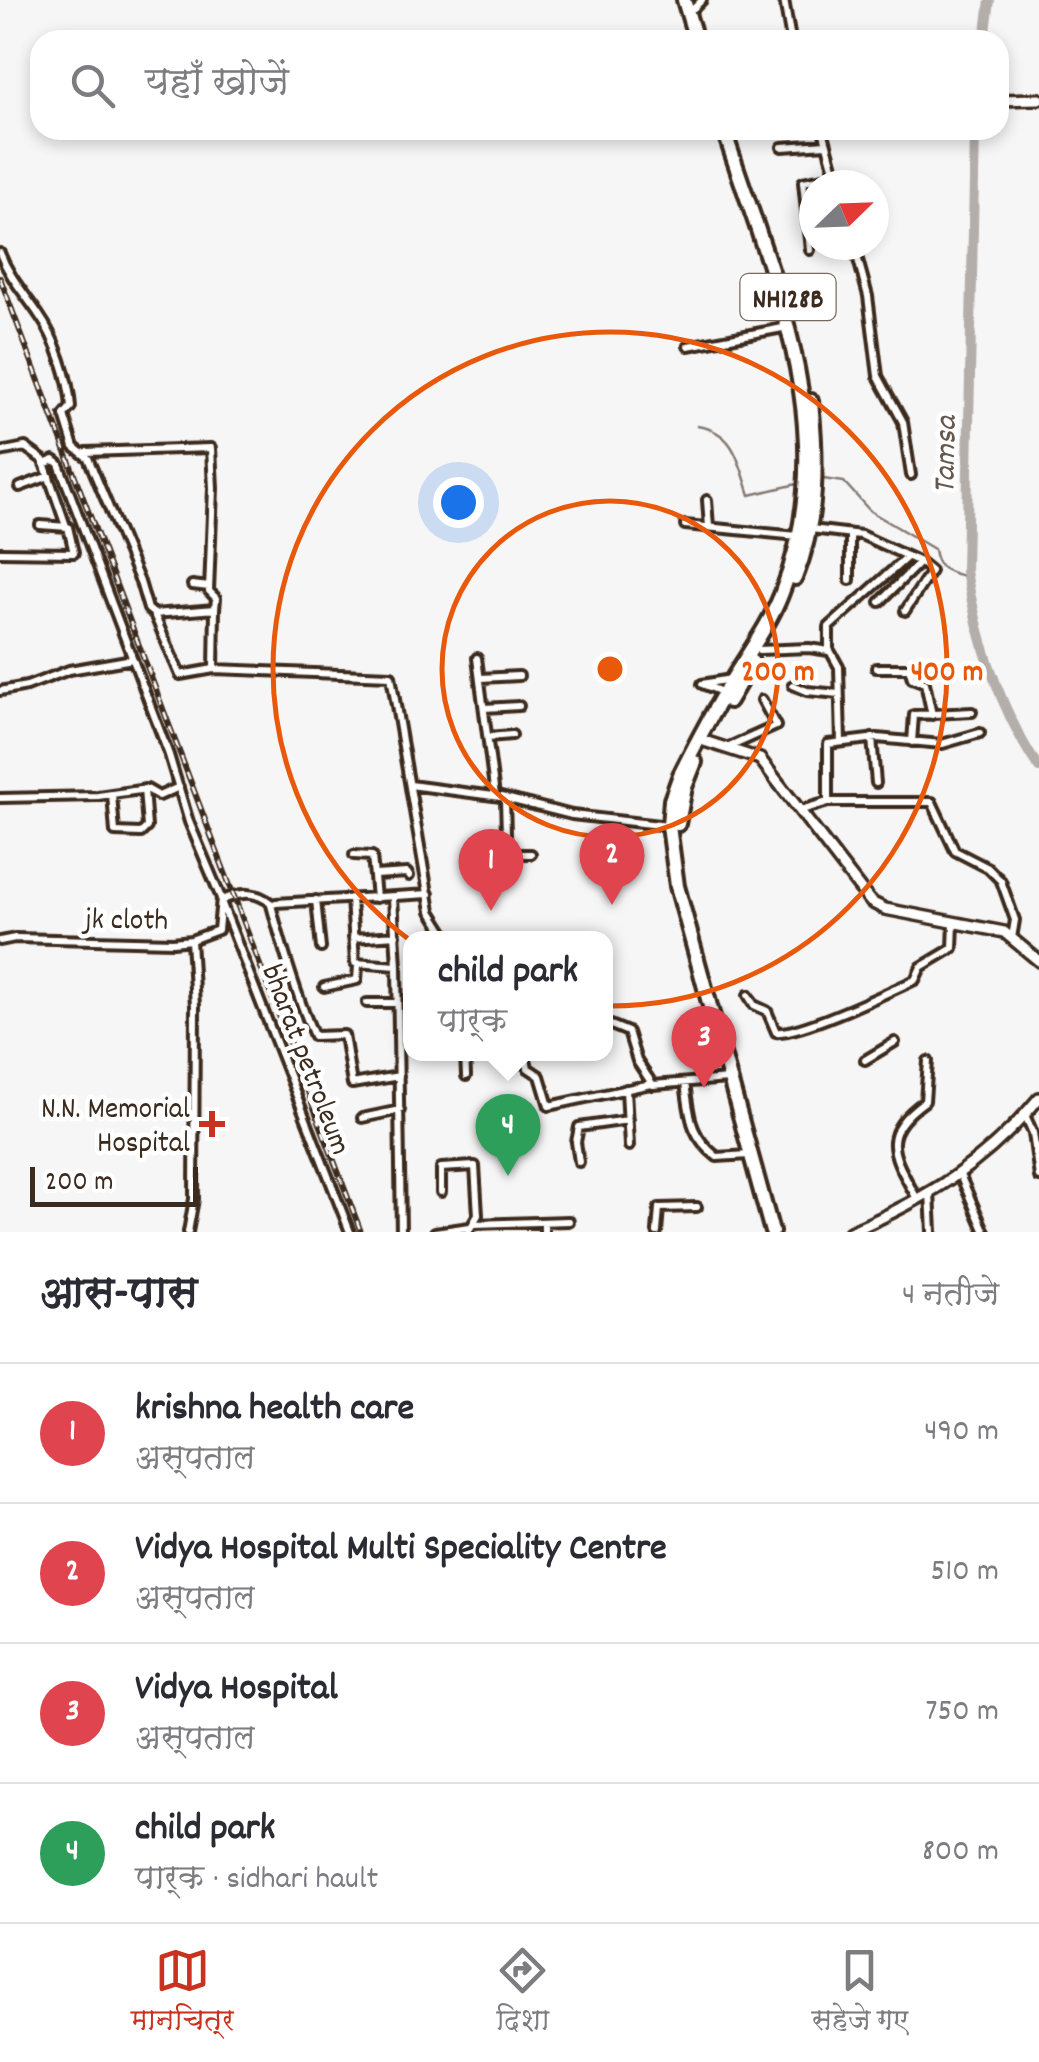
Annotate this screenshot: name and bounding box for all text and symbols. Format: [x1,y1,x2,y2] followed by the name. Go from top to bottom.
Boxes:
[30,30,1009,140] search box
[65,58,120,113] icon: search
[145,58,289,113] text: यहाँ खोजें
[799,170,889,260] north arrow
[740,274,836,320] road number: NH128B
[924,414,972,495] water label: Tamsa
[433,477,484,528] your location
[592,651,628,687] centre of rings
[741,653,815,696] text: 200 m
[911,653,983,696] text: 400 m
[580,822,644,905] pin: 2
[458,828,524,911] pin: 1
[80,900,168,945] street label: jk cloth
[403,931,613,1061] popup
[438,946,578,1001] text: child park
[248,959,360,1162] street label: bharat petroleum
[438,1001,507,1047] text: पार्क
[672,1006,736,1088] pin: 3
[41,1090,190,1167] place label: N.N. Memorial Hospital
[476,1094,540,1176] pin: 4
[199,1111,225,1137] marker: N.N. Memorial Hospital
[30,1162,198,1206] scale bar
[45,1164,113,1204] text: 200 m
[40,1267,197,1327] text: आस-पास
[902,1274,999,1320] text: 4 नतीजे
[135,1383,414,1438] text: krishna health care
[69,1410,76,1456] text: 1
[924,1410,999,1456] text: 490 m
[135,1438,255,1484] text: अस्पताल
[135,1523,667,1578] text: Vidya Hospital Multi Speciality Centre
[66,1550,79,1596] text: 2
[930,1550,999,1596] text: 510 m
[135,1578,255,1624] text: अस्पताल
[135,1663,338,1718] text: Vidya Hospital
[65,1690,80,1736] text: 3
[925,1690,999,1736] text: 750 m
[135,1718,255,1764] text: अस्पताल
[135,1803,275,1858] text: child park
[66,1830,79,1876] text: 4
[922,1830,999,1876] text: 800 m
[135,1858,378,1904] text: पार्क · sidhari hault
[131,1943,234,2043] tab: मानचित्र
[495,1943,550,2043] tab: दिशा
[812,1943,908,2043] tab: सहेजे गए

